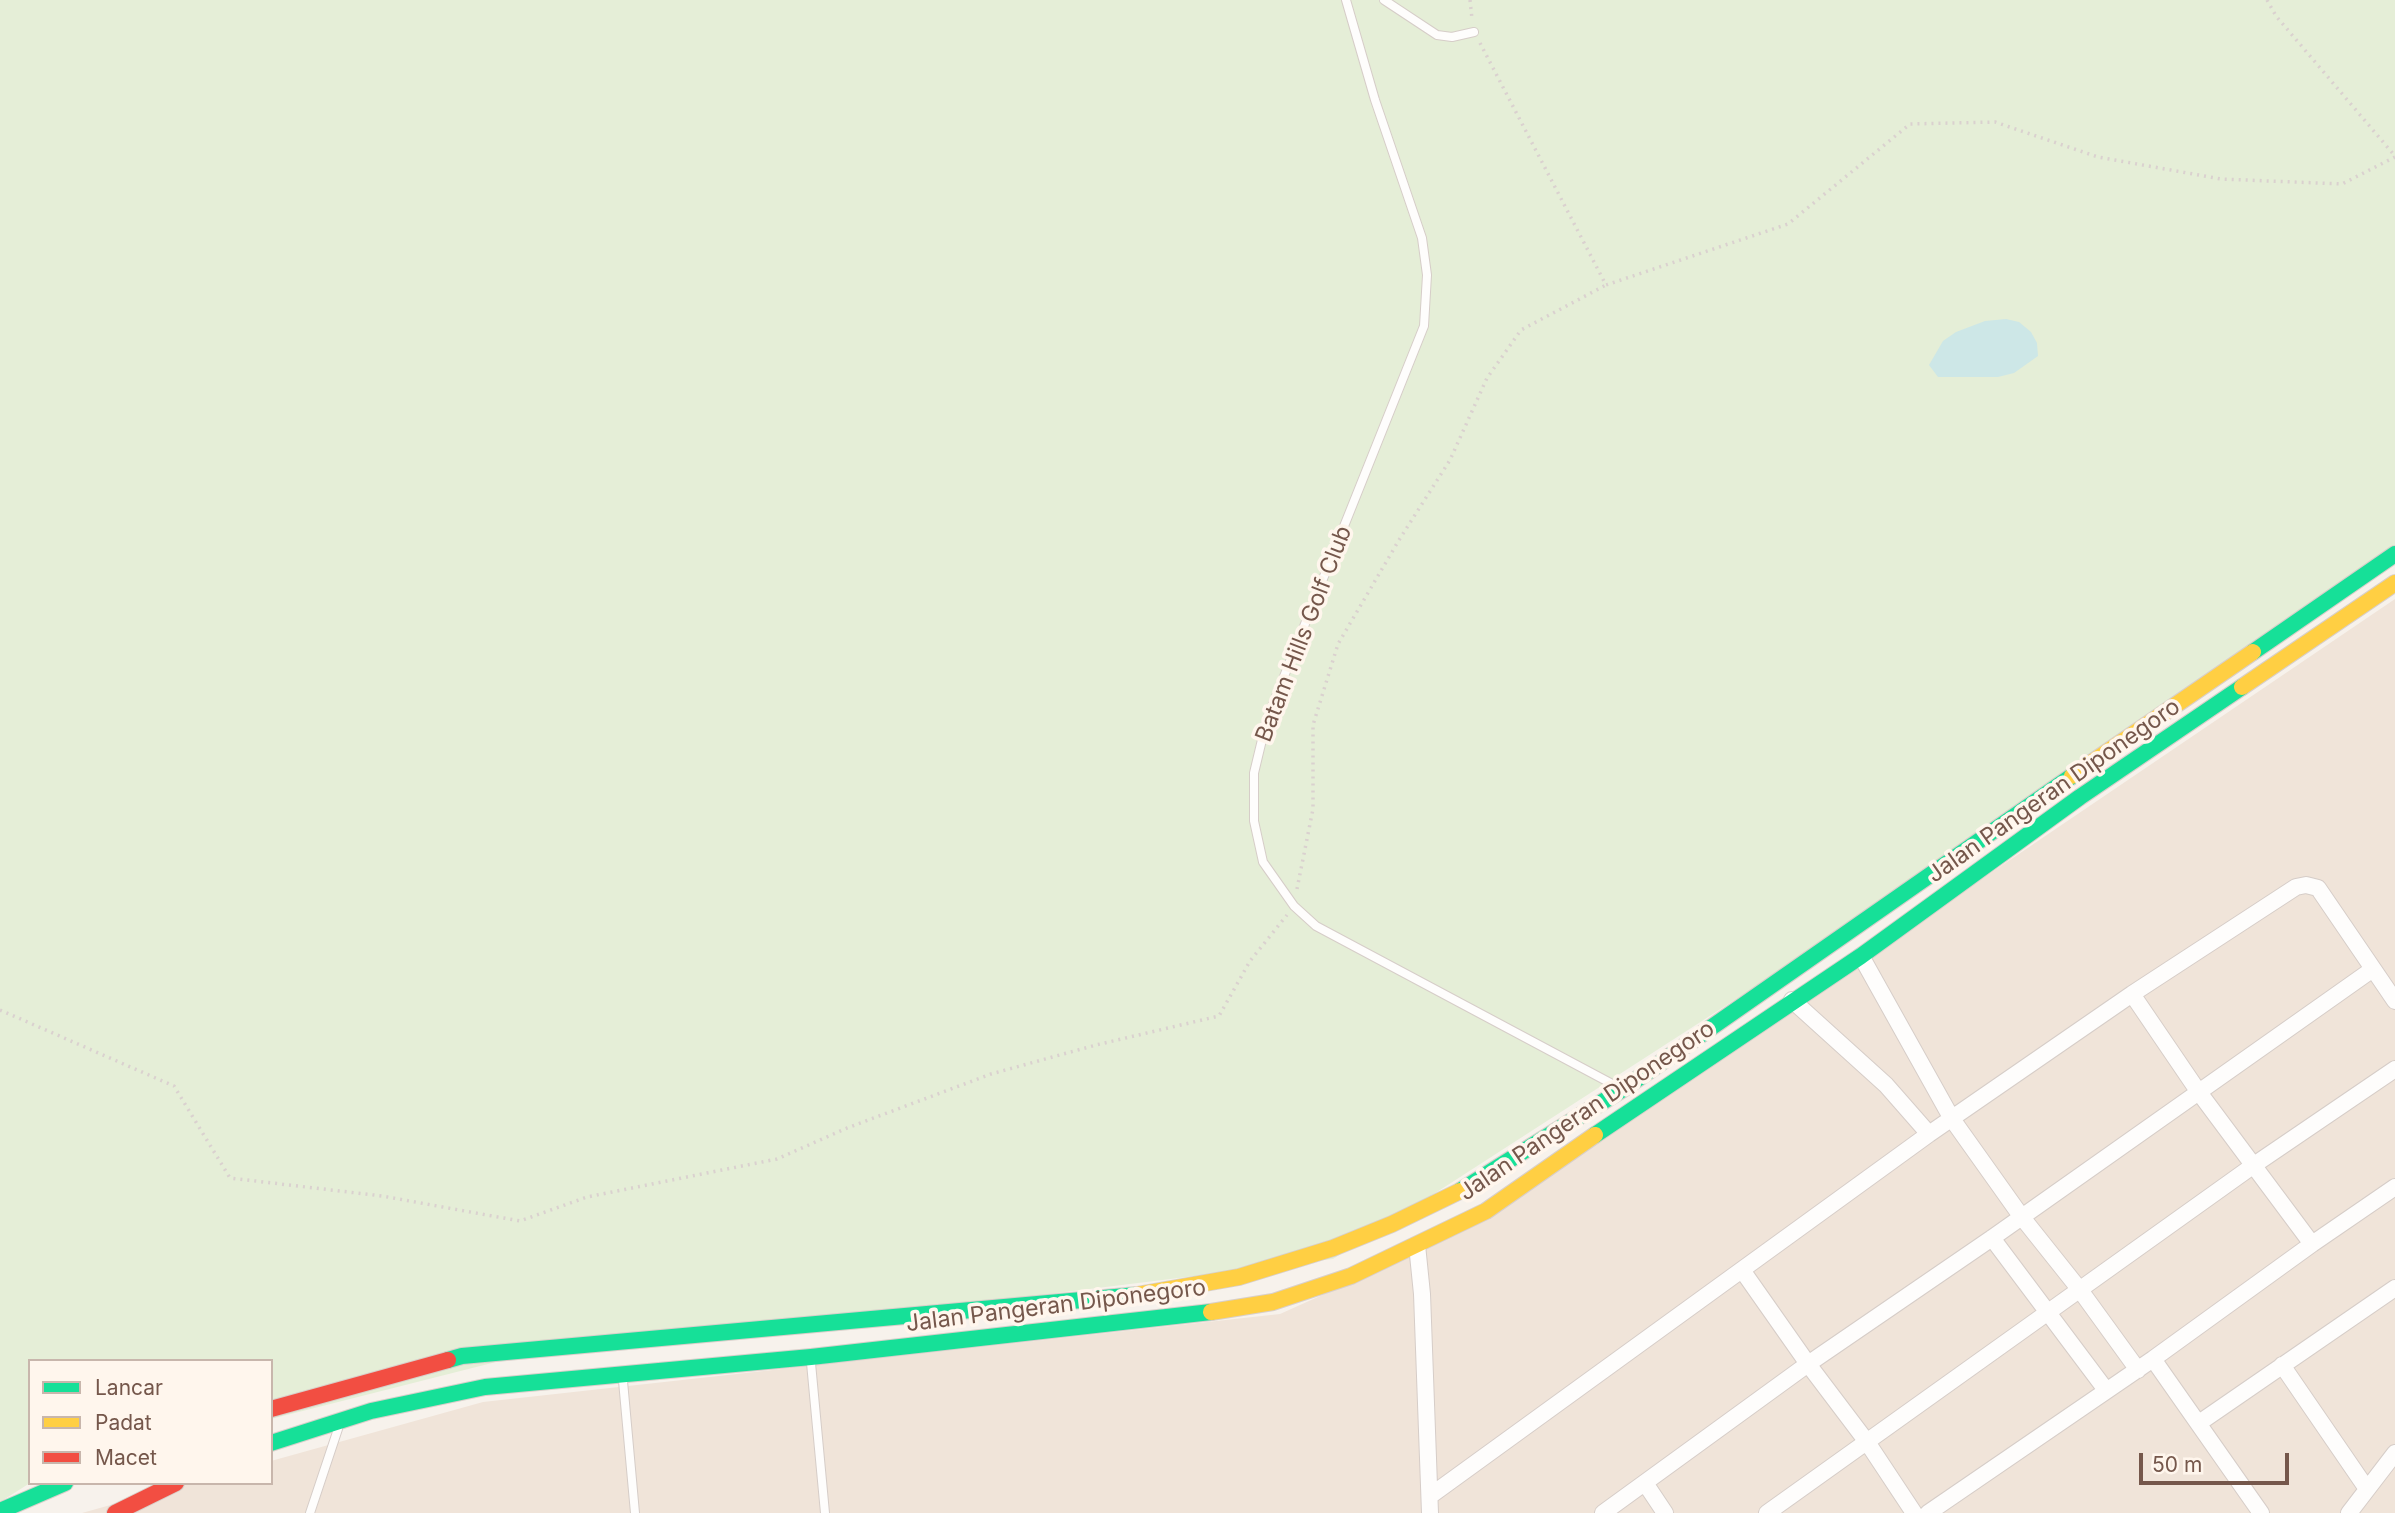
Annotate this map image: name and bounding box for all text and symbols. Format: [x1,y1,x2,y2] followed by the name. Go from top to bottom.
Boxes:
[1250,522,1358,746] street label: Batam Hills Golf Club
[1922,693,2186,889] street label: Jalan Pangeran Diponegoro
[1454,1015,1720,1207] street label: Jalan Pangeran Diponegoro
[904,1274,1208,1338] street label: Jalan Pangeran Diponegoro
[28,1359,273,1485] legend
[95,1375,163,1400] text: Lancar
[95,1410,152,1435] text: Padat
[2143,1440,2294,1484] scale bar
[95,1445,157,1470] text: Macet
[2152,1452,2202,1477] text: 50 m

